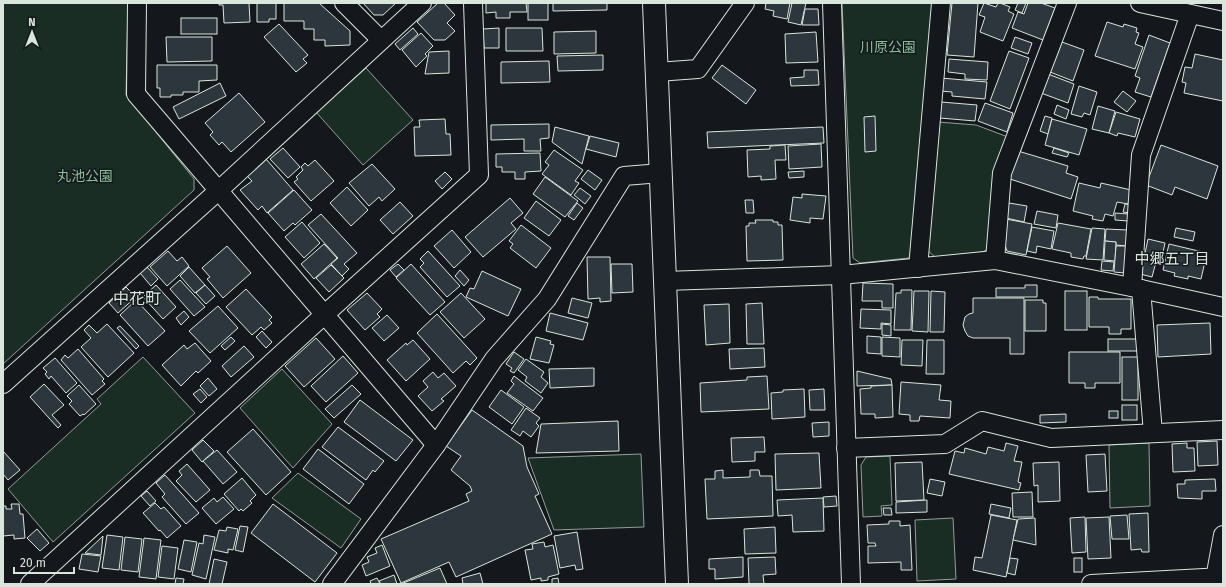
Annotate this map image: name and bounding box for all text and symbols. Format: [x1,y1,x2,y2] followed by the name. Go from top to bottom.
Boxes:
[12,12,52,52] north arrow
[28,16,36,29] text: N
[860,39,916,56] park label: 川原公園
[57,168,113,185] park label: 丸池公園
[1134,250,1210,268] district label: 中郷五丁目
[113,289,161,308] district label: 中花町
[14,549,74,575] scale bar
[20,556,46,570] text: 20 m

